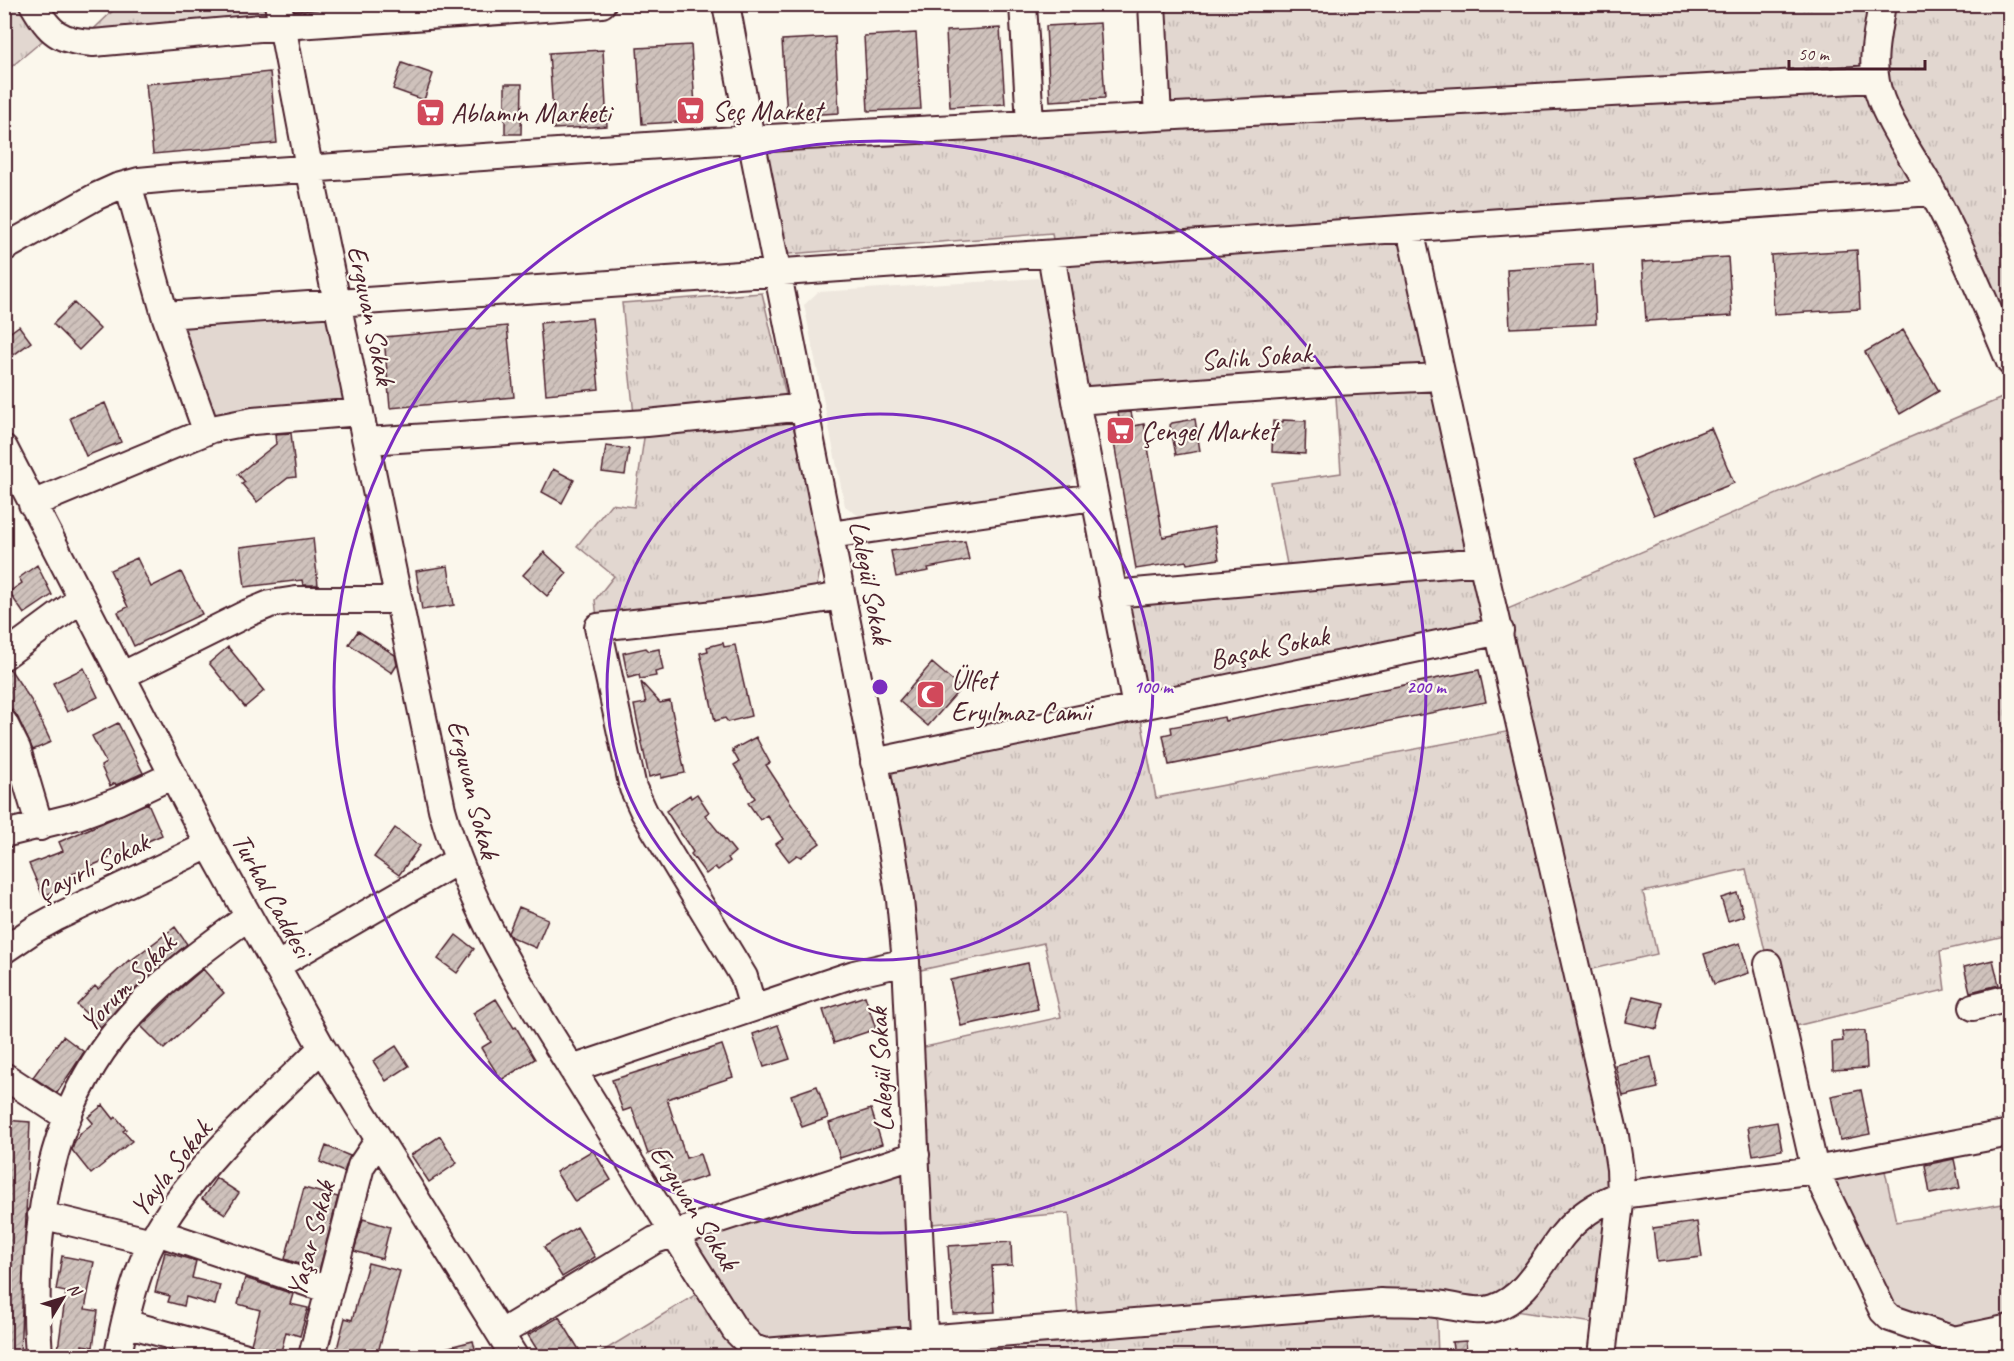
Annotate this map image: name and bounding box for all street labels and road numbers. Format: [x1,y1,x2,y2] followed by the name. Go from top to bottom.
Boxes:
[340,242,404,390] street label: Erguvan Sokak
[1199,335,1315,378] street label: Salih Sokak
[841,518,900,648] street label: Lalegül Sokak
[1206,617,1334,677] street label: Başak Sokak
[439,716,508,864] street label: Erguvan Sokak
[30,823,157,910] street label: Çayırlı Sokak
[224,827,323,967] street label: Turhal Caddesi
[72,924,185,1039] street label: Yorum Sokak
[860,1005,901,1133] street label: Lalegül Sokak
[122,1111,220,1223] street label: Yayla Sokak
[642,1138,748,1278] street label: Erguvan Sokak
[278,1176,343,1301] street label: Yaşar Sokak

